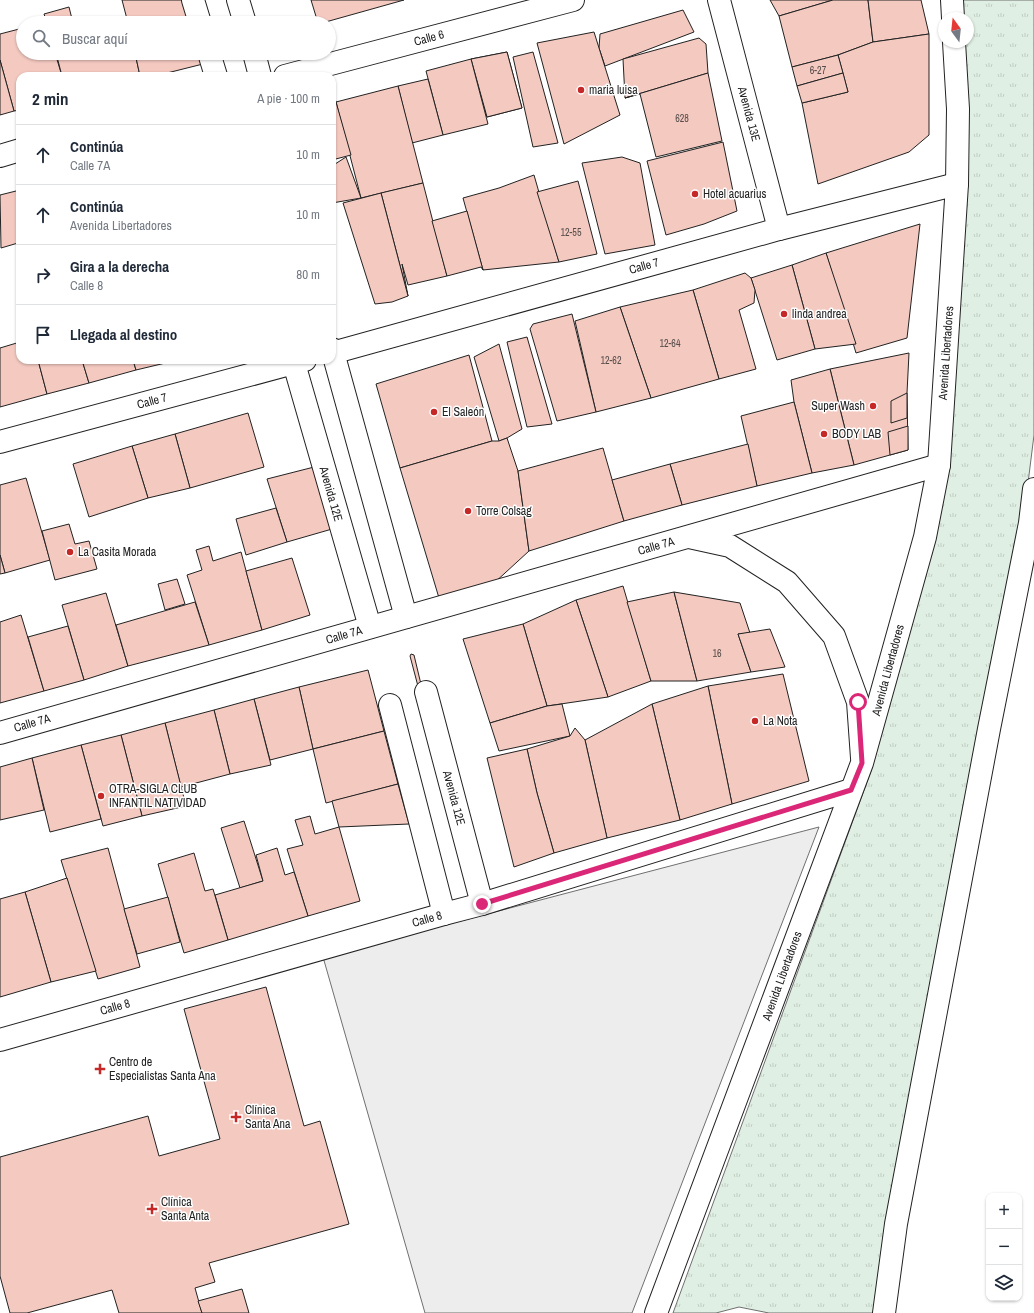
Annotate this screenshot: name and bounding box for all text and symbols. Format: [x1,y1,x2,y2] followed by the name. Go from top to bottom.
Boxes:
[938,12,974,48] north arrow
[16,16,336,60] search box
[412,26,446,50] street label: Calle 6
[30,27,52,49] icon: search
[62,28,128,49] text: Buscar aquí
[810,64,827,77] house number: 6-27
[589,82,638,98] place label: maria luisa
[734,84,764,143] street label: Avenida 13E
[576,85,586,95] marker: maria luisa
[32,87,68,110] text: 2 min
[257,90,320,107] text: A pie · 100 m
[675,112,689,125] house number: 628
[70,136,123,157] text: Continúa
[32,144,54,166] icon: ahead
[296,146,320,163] text: 10 m
[70,157,110,174] text: Calle 7A
[703,186,767,202] place label: Hotel acuarius
[690,189,700,199] marker: Hotel acuarius
[70,196,123,217] text: Continúa
[32,204,54,226] icon: ahead
[296,206,320,223] text: 10 m
[70,217,172,234] text: Avenida Libertadores
[561,226,582,239] house number: 12-55
[627,254,661,278] street label: Calle 7
[70,256,169,277] text: Gira a la derecha
[32,264,54,286] icon: right
[296,266,320,283] text: 80 m
[70,277,103,294] text: Calle 8
[792,306,847,322] place label: linda andrea
[935,306,957,401] street label: Avenida Libertadores
[779,309,789,319] marker: linda andrea
[32,324,54,346] icon: arrive
[70,324,177,345] text: Llegada al destino
[660,337,681,350] house number: 12-64
[601,354,622,367] house number: 12-62
[135,389,169,413] street label: Calle 7
[811,398,865,414] place label: Super Wash
[868,401,878,411] marker: Super Wash
[442,404,484,420] place label: El Saleón
[429,407,439,417] marker: El Saleón
[832,426,881,442] place label: BODY LAB
[819,429,829,439] marker: BODY LAB
[315,464,346,523] street label: Avenida 12E
[476,503,532,519] place label: Torre Colsag
[463,506,473,516] marker: Torre Colsag
[636,533,676,559] street label: Calle 7A
[78,544,157,560] place label: La Casita Morada
[65,547,75,557] marker: La Casita Morada
[324,622,364,648] street label: Calle 7A
[868,622,908,718] street label: Avenida Libertadores
[712,647,722,660] house number: 16
[849,693,867,711] route start
[12,710,52,736] street label: Calle 7A
[763,713,798,729] place label: La Nota
[750,716,760,726] marker: La Nota
[439,768,469,827] street label: Avenida 12E
[109,781,206,811] place label: OTRA-SIGLA CLUB INFANTIL NATIVIDAD
[96,791,106,801] marker: OTRA-SIGLA CLUB INFANTIL NATIVIDAD
[473,895,491,913] route end
[410,907,444,931] street label: Calle 8
[758,929,806,1024] street label: Avenida Libertadores
[98,995,132,1019] street label: Calle 8
[109,1054,216,1084] place label: Centro de Especialistas Santa Ana
[94,1063,106,1075] marker: Centro de Especialistas Santa Ana
[245,1102,291,1132] place label: Clínica Santa Ana
[230,1111,242,1123] marker: Clínica Santa Ana
[986,1193,1022,1301] map controls
[986,1193,1022,1229] button: +
[161,1194,210,1224] place label: Clínica Santa Anta
[146,1203,158,1215] marker: Clínica Santa Anta
[986,1229,1022,1265] button: −
[986,1265,1022,1301] button: layers

